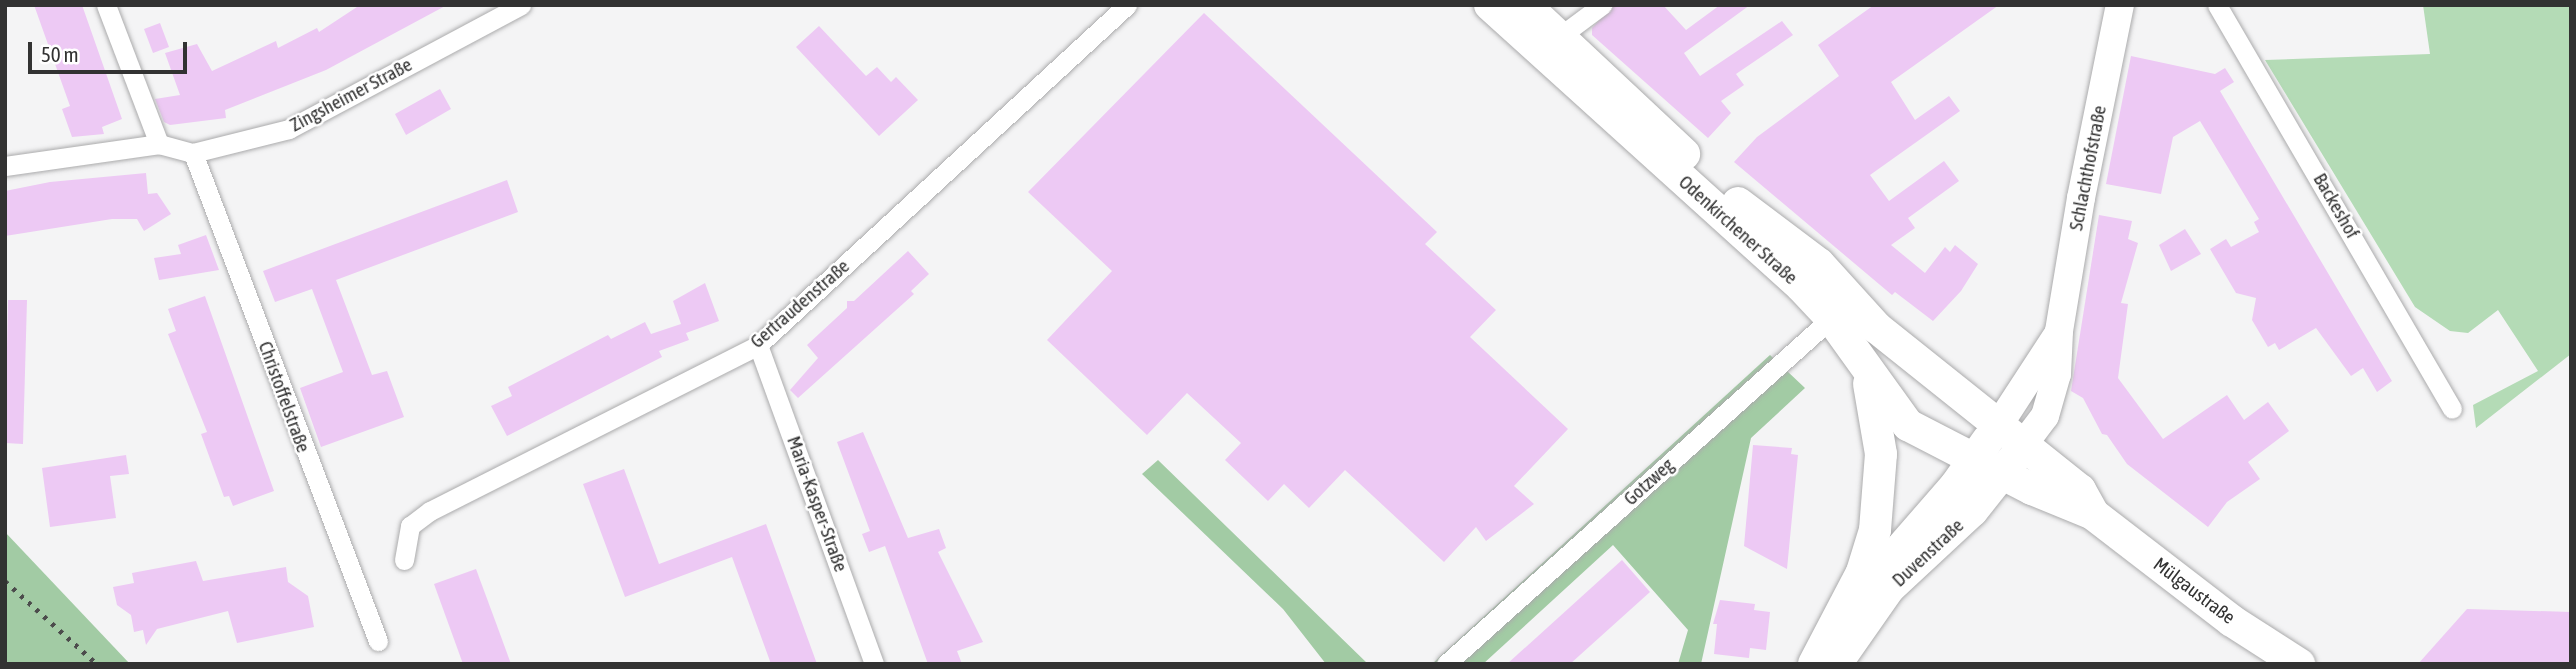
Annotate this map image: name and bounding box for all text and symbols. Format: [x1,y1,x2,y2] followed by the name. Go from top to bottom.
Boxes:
[32,28,191,72] scale bar
[41,42,79,66] text: 50 m
[286,53,416,137] street label: Zingsheimer Straße
[2065,103,2111,233] street label: Schlachthofstraße
[2308,169,2364,243] street label: Backeshof
[1674,171,1802,289] street label: Odenkirchener Straße
[746,255,854,353] street label: Gertraudenstraße
[253,338,315,456] street label: Christoffelstraße
[782,433,852,575] street label: Maria-Kasper-Straße
[1619,454,1679,510] street label: Gotzweg
[1888,514,1968,592] street label: Duvenstraße
[2149,553,2239,629] street label: Mülgaustraße

